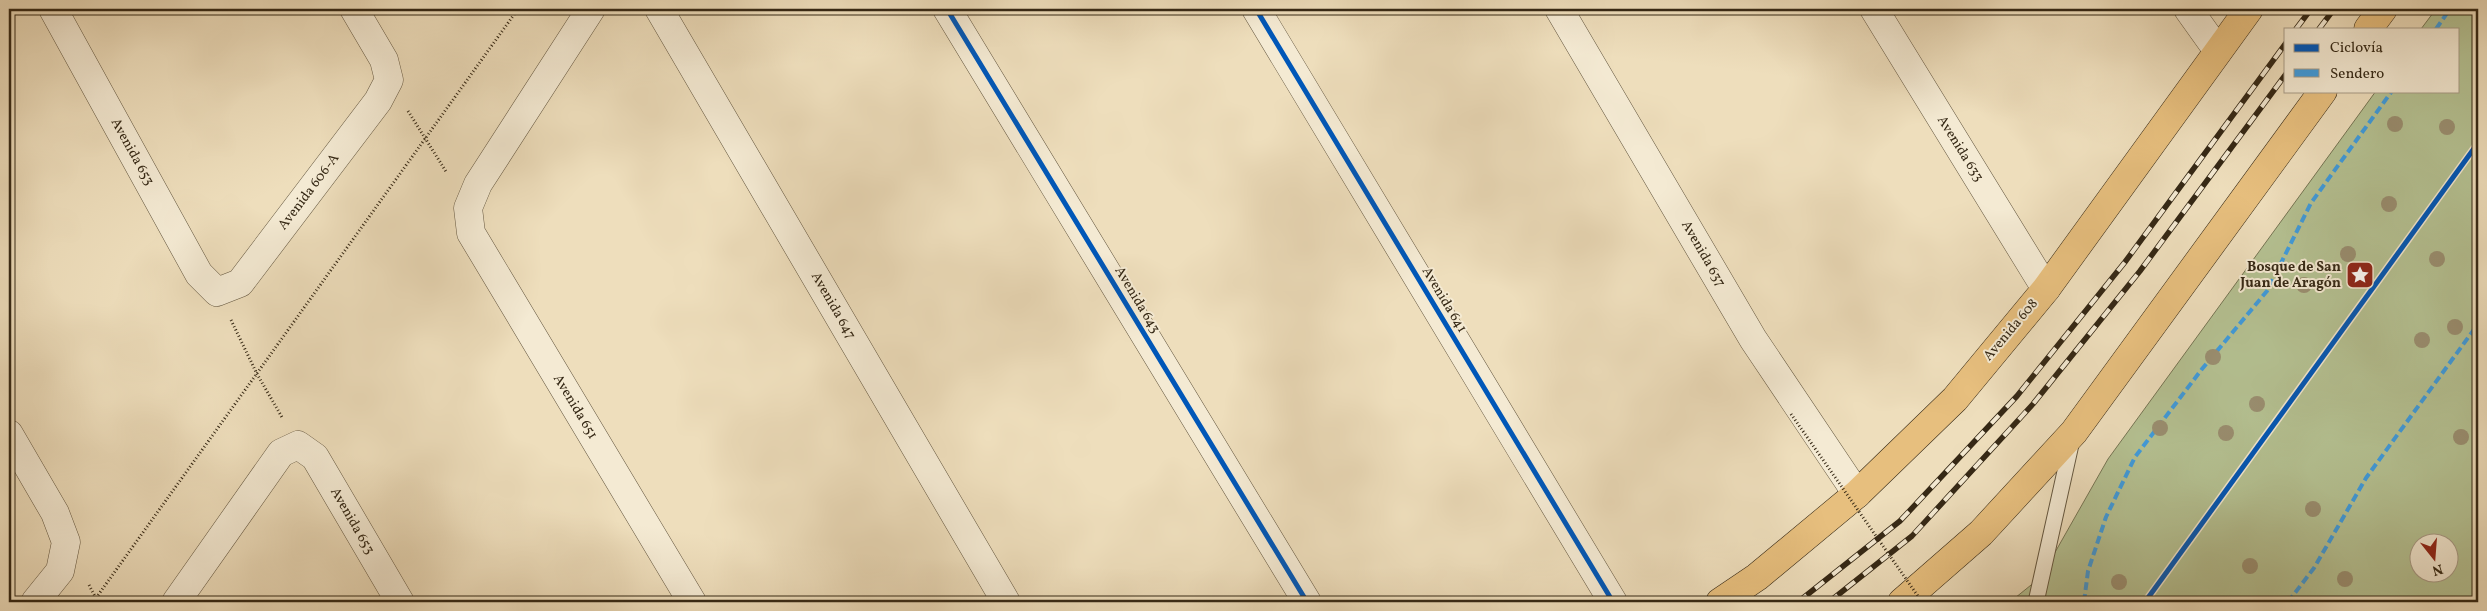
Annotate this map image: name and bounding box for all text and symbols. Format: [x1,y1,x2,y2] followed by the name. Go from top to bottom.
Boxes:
[2284,28,2460,92] legend
[2330,38,2383,59] text: Ciclovía
[2330,64,2384,85] text: Sendero
[1932,112,1988,186] street label: Avenida 633
[106,115,158,189] street label: Avenida 653
[274,150,344,234] street label: Avenida 606-A
[1676,217,1730,291] street label: Avenida 637
[2239,258,2341,293] place label: Bosque de San Juan de Aragón
[2345,260,2375,290] place icon: Bosque de San Juan de Aragón
[1110,263,1164,337] street label: Avenida 643
[1417,264,1471,336] street label: Avenida 641
[806,269,860,343] street label: Avenida 647
[1979,295,2043,365] street label: Avenida 608
[548,371,602,443] street label: Avenida 651
[325,484,379,558] street label: Avenida 653
[2410,534,2460,584] north arrow
[2430,558,2445,580] text: N

